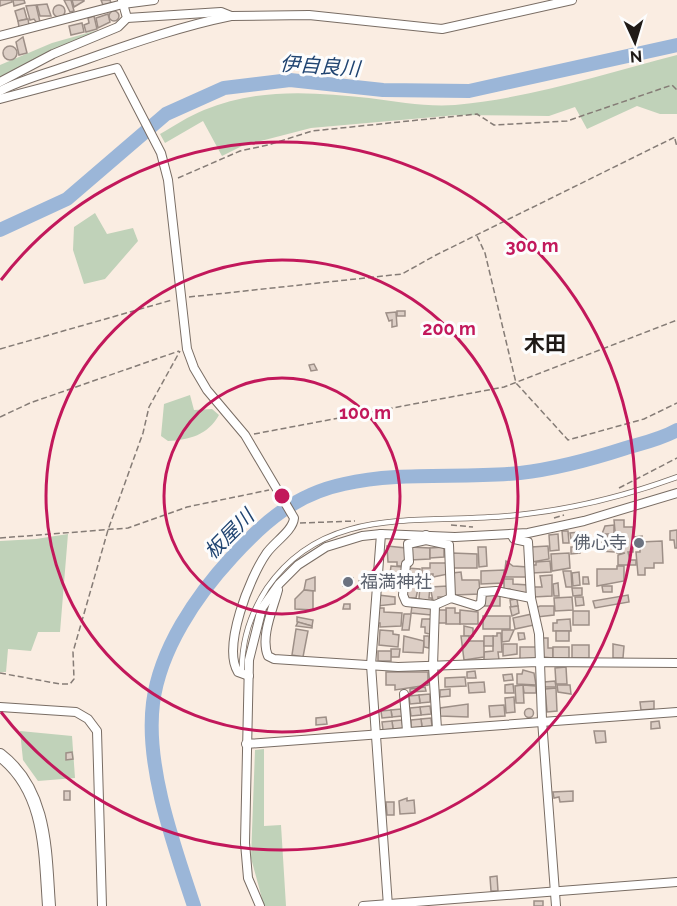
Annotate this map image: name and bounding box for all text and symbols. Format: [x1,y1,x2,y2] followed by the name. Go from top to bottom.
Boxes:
[605,12,665,72] north arrow
[629,47,643,66] text: N
[279,51,363,81] water label: 伊自良川
[505,235,559,256] text: 300 m
[422,318,476,339] text: 200 m
[524,331,566,356] district label: 木田
[339,402,391,423] text: 100 m
[272,486,292,506] centre of rings
[199,503,260,564] water label: 板屋川
[573,532,627,553] place label: 佛心寺
[632,536,646,550] marker: 佛心寺
[360,571,432,592] place label: 福満神社
[341,575,355,589] marker: 福満神社

